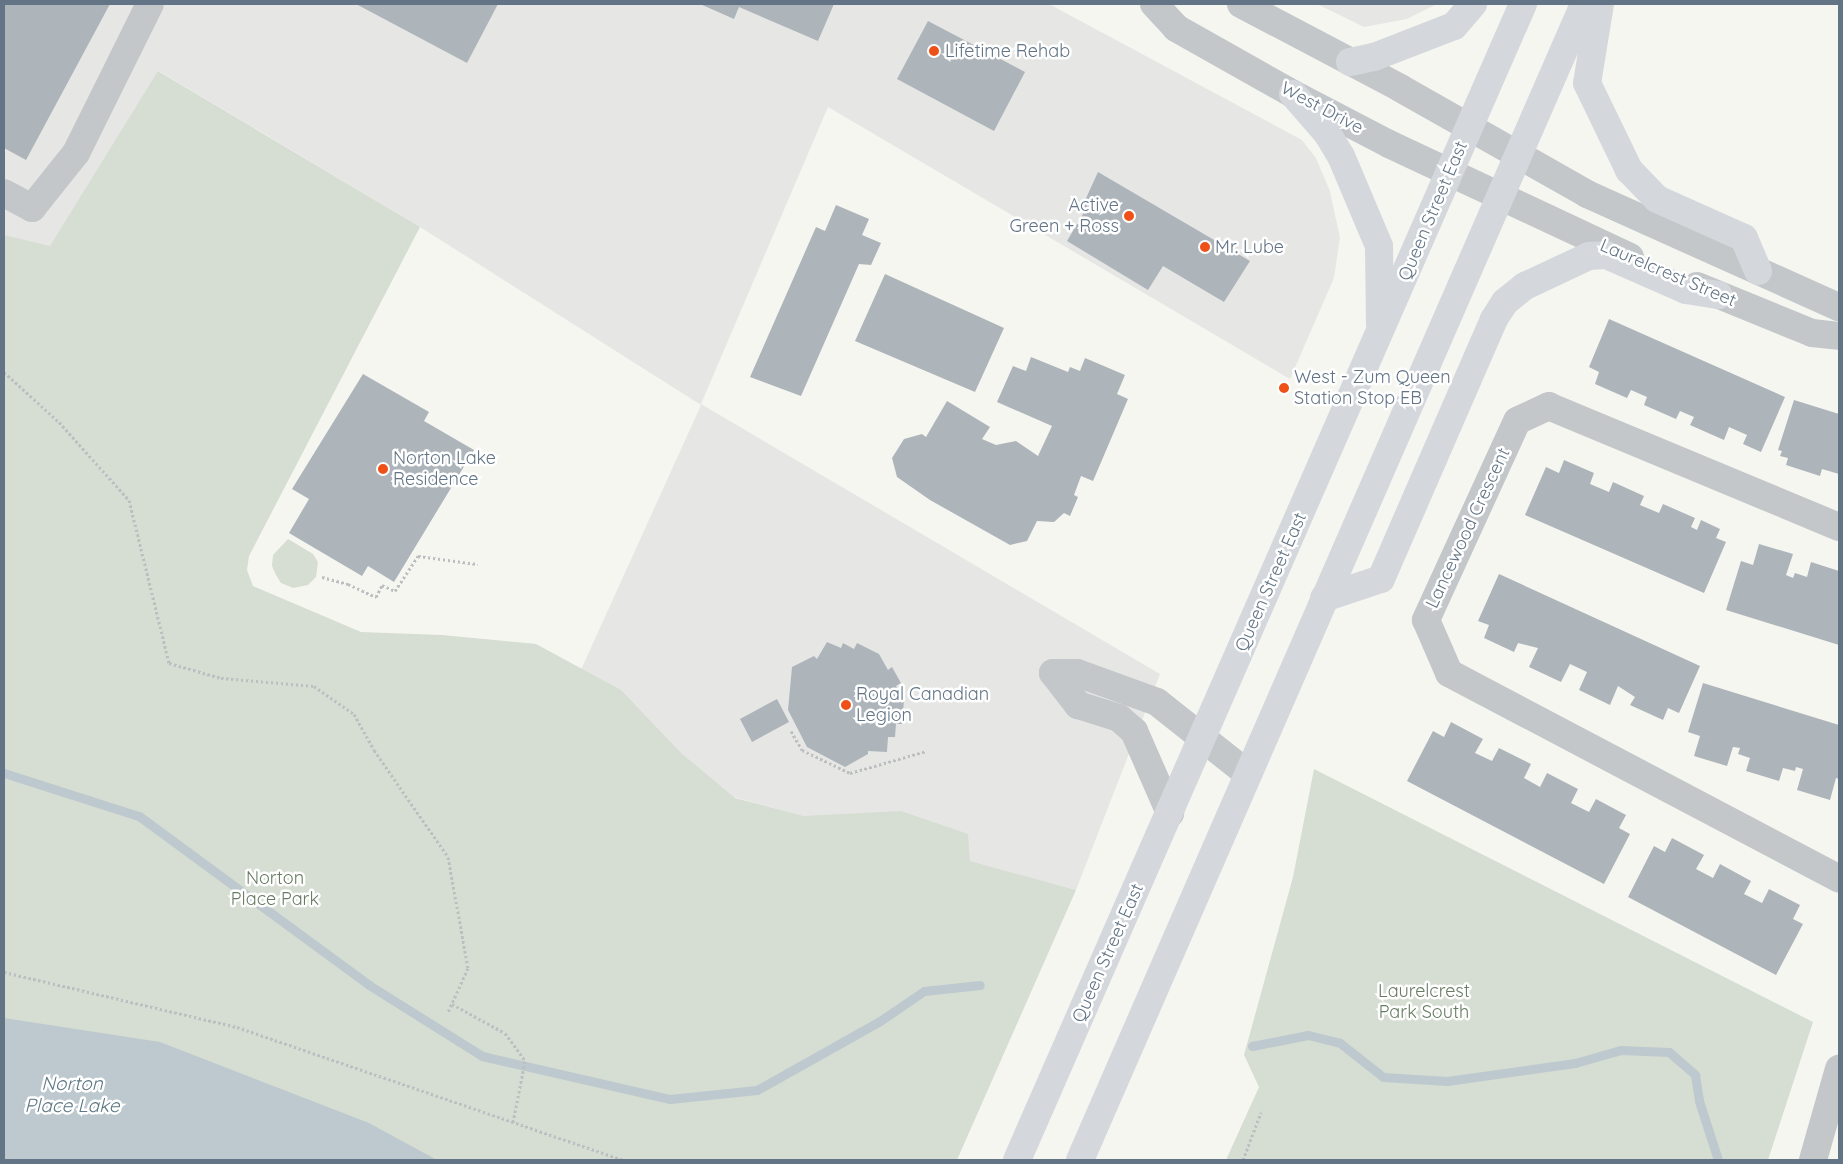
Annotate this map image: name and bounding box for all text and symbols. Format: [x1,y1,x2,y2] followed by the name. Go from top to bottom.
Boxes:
[945,40,1070,62] place label: Lifetime Rehab
[927,44,941,58] marker: Lifetime Rehab
[1277,77,1367,139] street label: West Drive
[1394,138,1472,284] street label: Queen Street East
[1010,195,1119,238] place label: Active Green + Ross
[1123,210,1135,222] marker: Active Green + Ross
[1597,235,1739,311] street label: Laurelcrest Street
[1215,236,1284,258] place label: Mr. Lube
[1199,241,1211,253] marker: Mr. Lube
[1294,367,1451,409] place label: West - Zum Queen Station Stop EB
[1278,382,1290,394] marker: West - Zum Queen Station Stop EB
[1421,444,1515,612] street label: Lancewood Crescent
[393,448,496,490] place label: Norton Lake Residence
[377,463,389,475] marker: Norton Lake Residence
[1231,509,1311,655] street label: Queen Street East
[856,684,989,726] place label: Royal Canadian Legion
[840,699,852,711] marker: Royal Canadian Legion
[231,868,319,911] park label: Norton Place Park
[1068,880,1148,1026] street label: Queen Street East
[1378,981,1470,1024] park label: Laurelcrest Park South
[24,1073,120,1117] water label: Norton Place Lake

